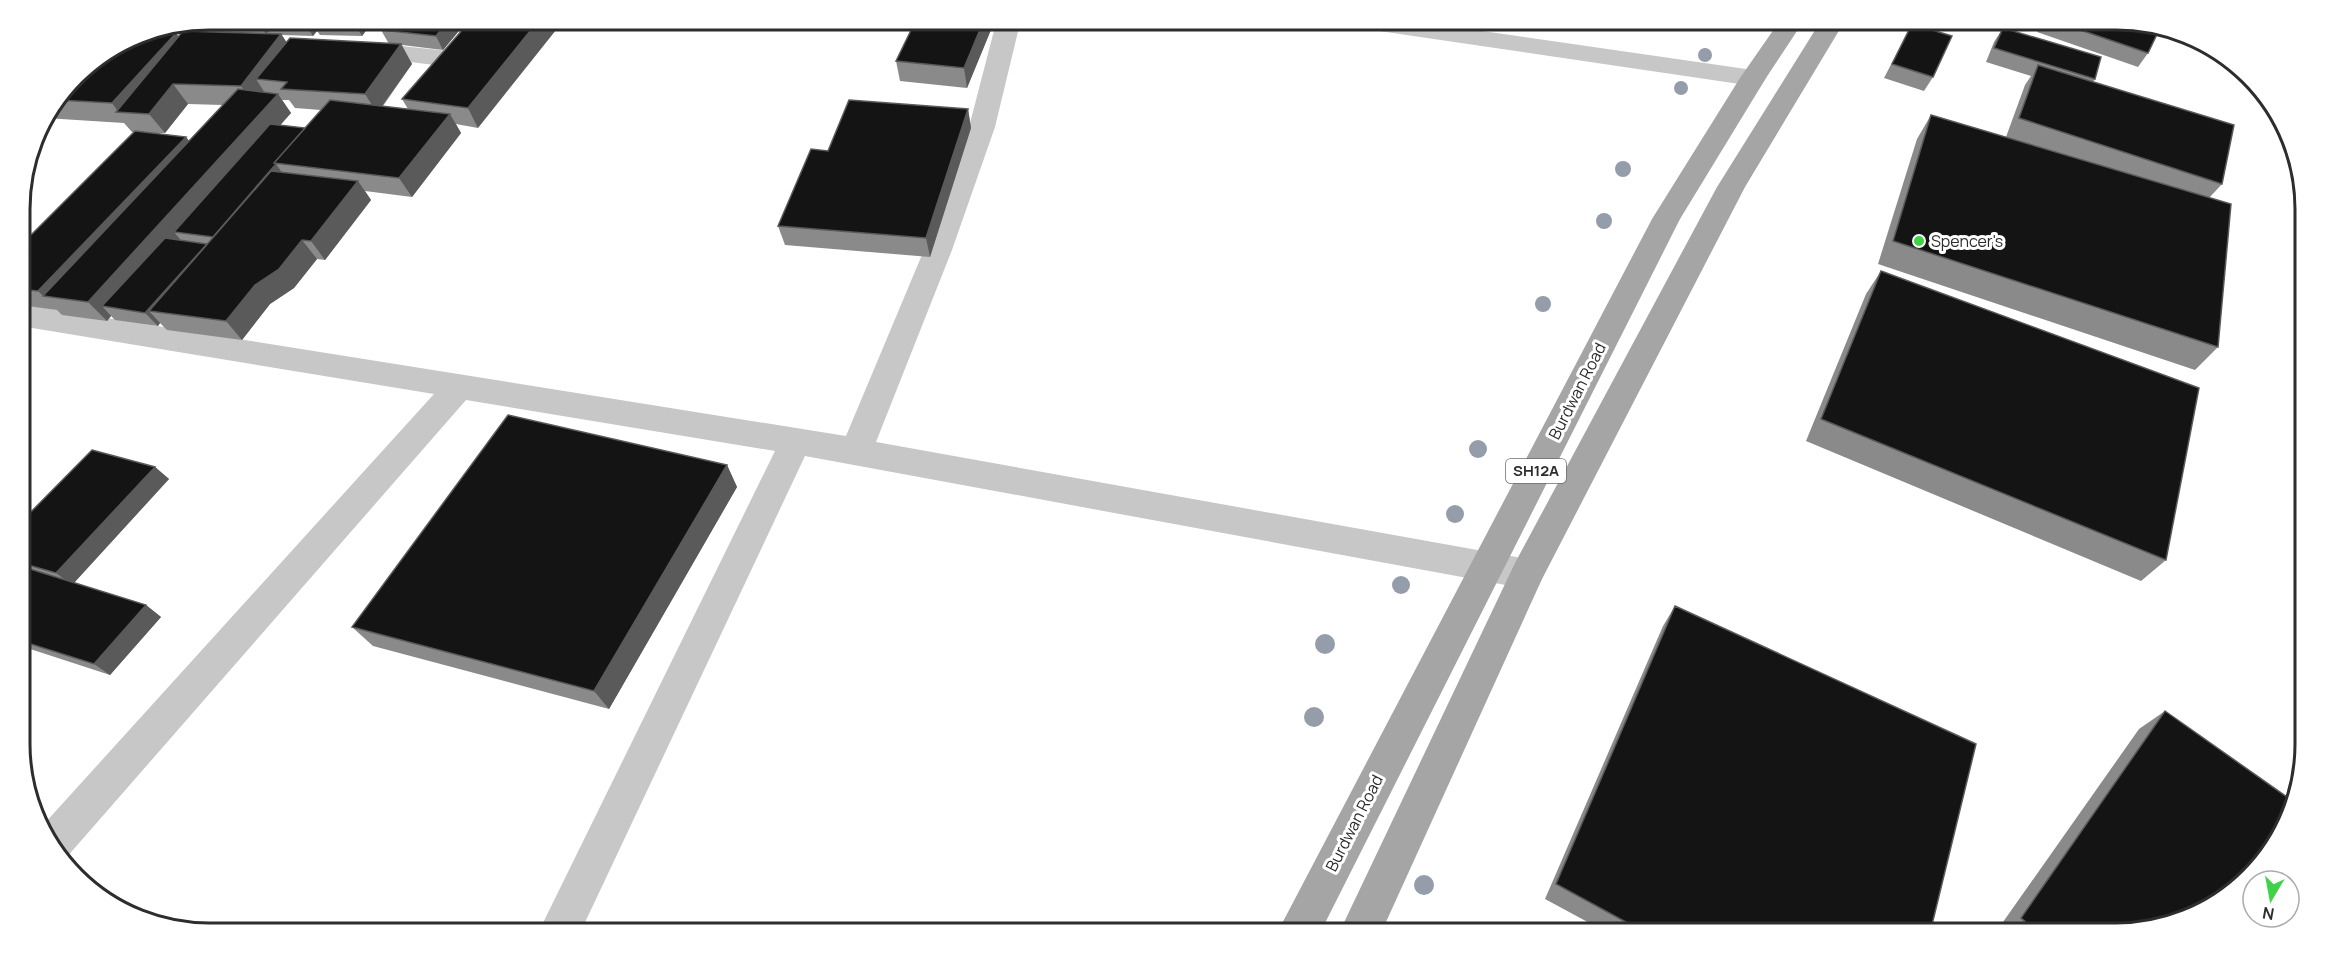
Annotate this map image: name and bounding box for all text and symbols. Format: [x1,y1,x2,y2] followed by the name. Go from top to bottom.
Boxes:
[1931,230,2003,252] place label: Spencer's
[1912,234,1926,248] marker: Spencer's
[1543,339,1611,443] street label: Burdwan Road
[1506,459,1566,483] road number: SH12A
[1320,771,1388,875] street label: Burdwan Road
[2241,869,2301,929] north arrow
[2261,902,2276,926] text: N

